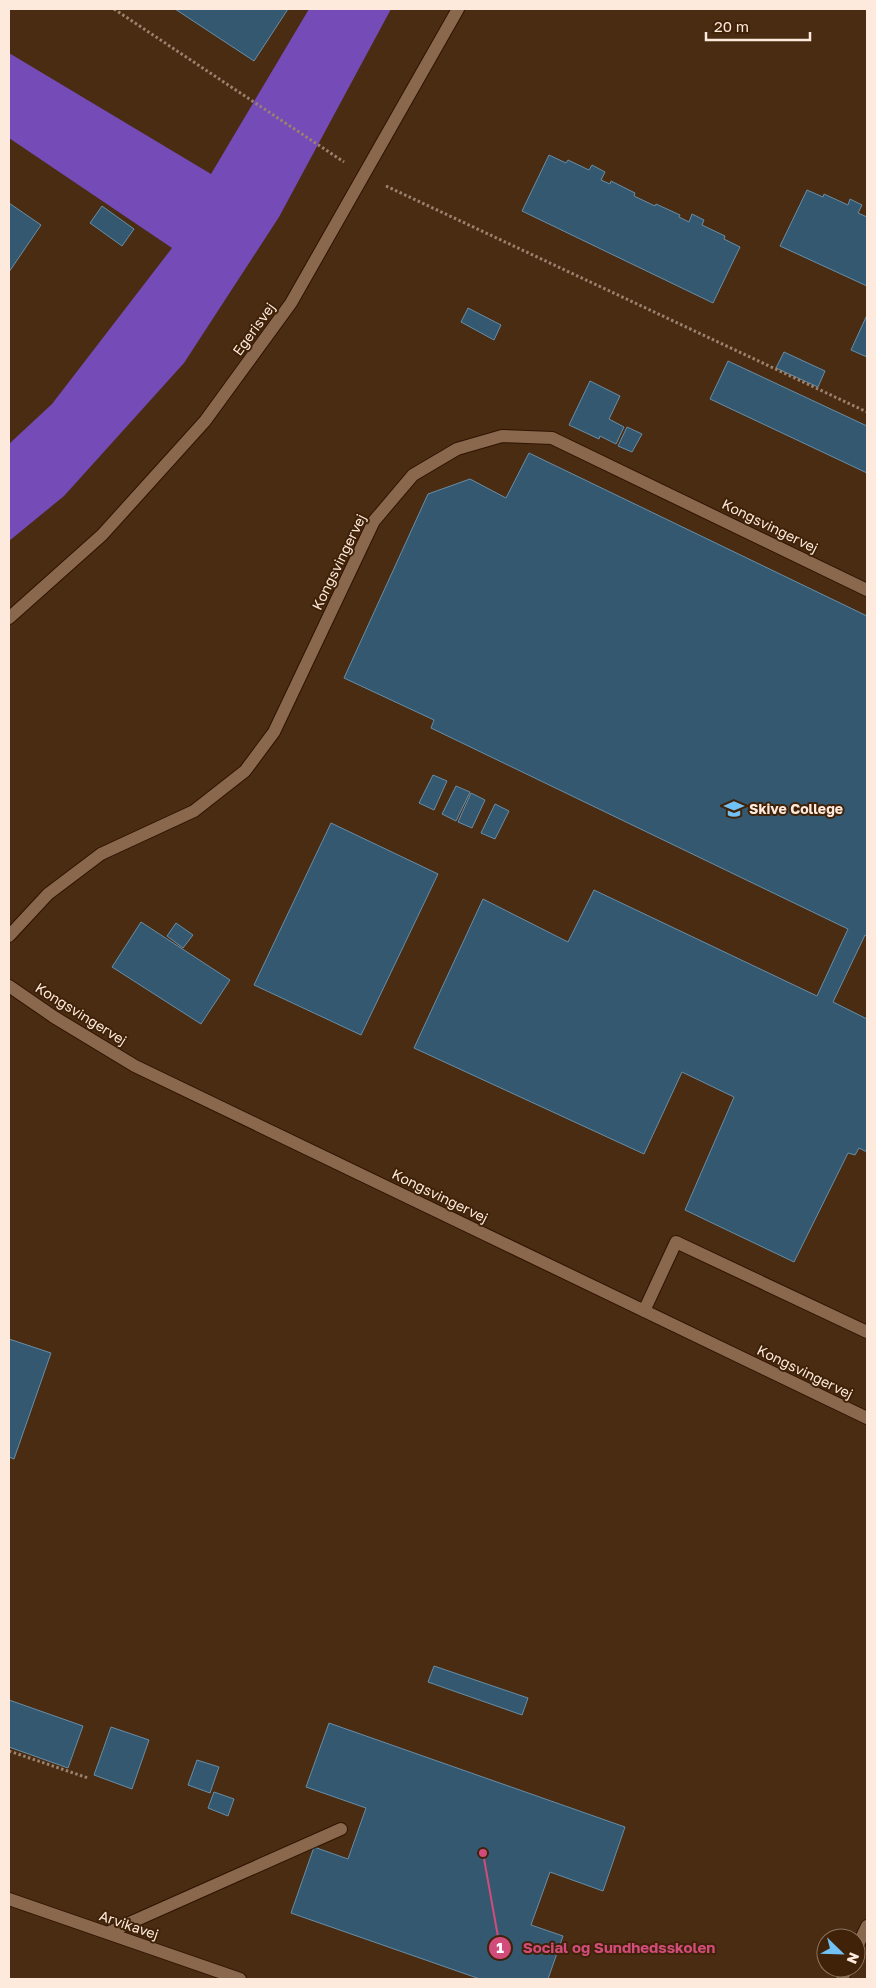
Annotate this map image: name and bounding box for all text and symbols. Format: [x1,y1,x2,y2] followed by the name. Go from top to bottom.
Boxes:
[706,10,810,42] scale bar
[714,17,749,35] text: 20 m
[229,299,278,358] street label: Egerisvej
[719,495,821,556] street label: Kongsvingervej
[308,511,369,613] street label: Kongsvingervej
[723,798,745,820] school or university icon: Skive College
[749,800,843,817] place label: Skive College
[32,979,130,1049] street label: Kongsvingervej
[389,1165,491,1226] street label: Kongsvingervej
[754,1341,856,1402] street label: Kongsvingervej
[97,1906,161,1943] street label: Arvikavej
[816,1928,866,1978] north arrow
[488,1933,726,1963] callout: Social og Sundhedsskolen
[496,1938,504,1956] text: 1
[523,1938,715,1956] text: Social og Sundhedsskolen
[844,1950,863,1966] text: N

